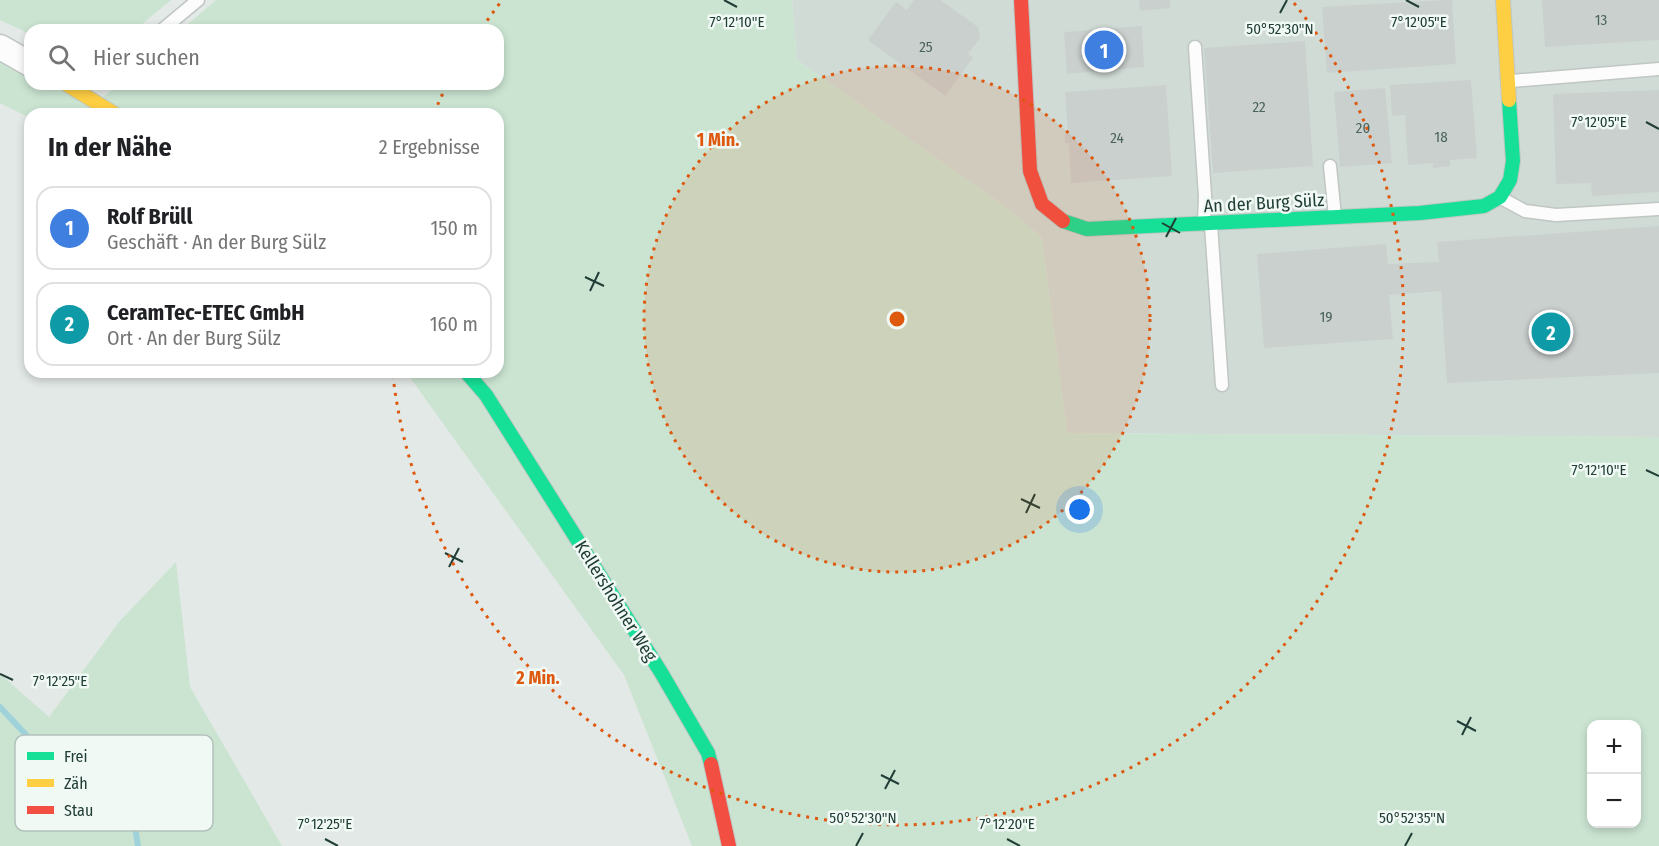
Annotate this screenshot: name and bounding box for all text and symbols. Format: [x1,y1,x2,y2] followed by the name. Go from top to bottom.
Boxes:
[1595,11,1608,29] house number: 13
[710,13,764,31] text: 7°12'10"E
[1391,13,1447,31] text: 7°12'05"E
[1246,20,1314,38] text: 50°52'30"N
[24,24,504,90] search box
[1084,28,1124,72] pin: 1
[919,38,933,56] house number: 25
[45,41,78,74] icon: search
[93,44,200,71] text: Hier suchen
[1252,98,1266,116] house number: 22
[1571,113,1627,131] text: 7°12'05"E
[1356,119,1370,137] house number: 20
[1434,128,1448,146] house number: 18
[697,129,739,151] text: 1 Min.
[1110,129,1124,147] house number: 24
[48,132,172,163] text: In der Nähe
[379,135,480,159] text: 2 Ergebnisse
[1203,189,1325,217] street label: An der Burg Sülz
[107,203,192,230] text: Rolf Brüll
[65,216,74,240] text: 1
[431,216,478,240] text: 150 m
[107,230,326,254] text: Geschäft · An der Burg Sülz
[107,299,305,326] text: CeramTec-ETEC GmbH
[1319,308,1333,326] house number: 19
[887,309,907,329] centre of rings
[1532,310,1570,354] pin: 2
[65,312,74,336] text: 2
[430,312,478,336] text: 160 m
[107,326,281,350] text: Ort · An der Burg Sülz
[1572,461,1626,479] text: 7°12'10"E
[1065,495,1094,524] your location
[570,537,662,666] street label: Kellershohner Weg
[515,667,560,689] text: 2 Min.
[33,672,87,690] text: 7°12'25"E
[1587,720,1641,828] map controls
[1587,720,1641,774] button: +
[15,735,213,831] legend
[64,747,88,766] text: Frei
[64,774,88,793] text: Zäh
[1587,774,1641,828] button: −
[64,801,93,820] text: Stau
[829,809,897,827] text: 50°52'30"N
[1379,809,1445,827] text: 50°52'35"N
[298,815,352,833] text: 7°12'25"E
[979,815,1035,833] text: 7°12'20"E

